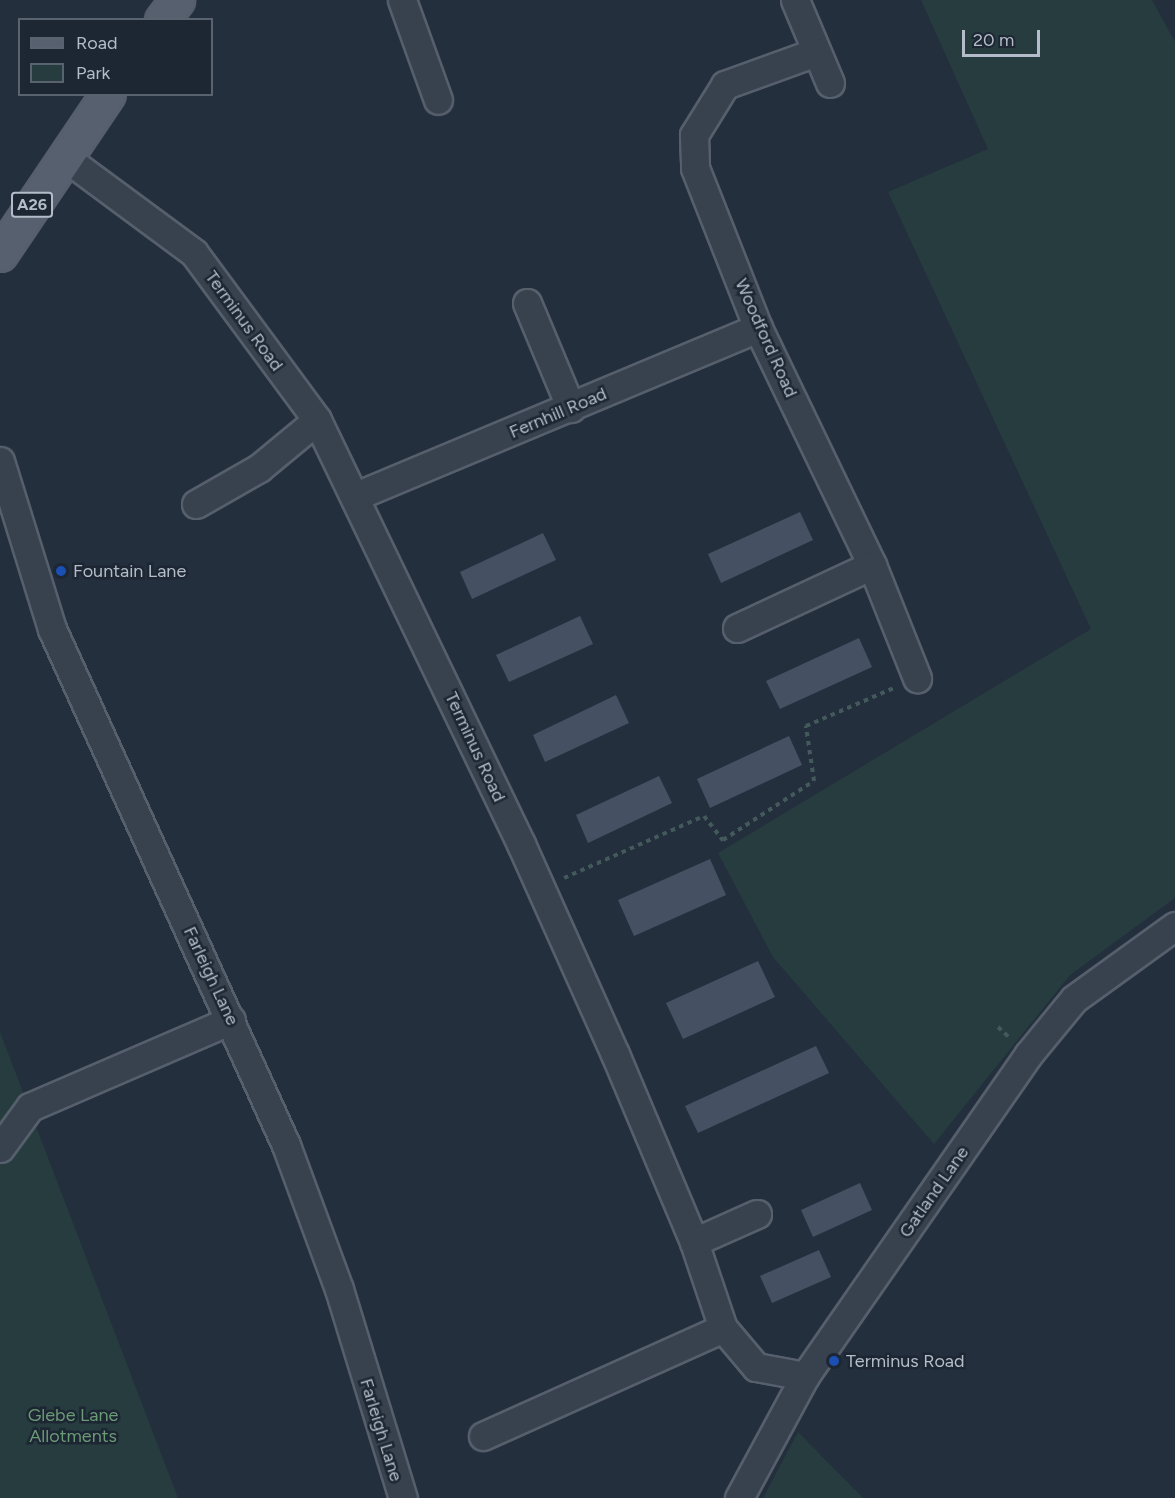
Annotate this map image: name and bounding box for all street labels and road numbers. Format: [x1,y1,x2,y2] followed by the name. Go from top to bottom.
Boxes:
[11,192,53,218] road number: A26
[200,267,288,375] street label: Terminus Road
[730,275,802,401] street label: Woodford Road
[506,383,610,443] street label: Fernhill Road
[440,689,510,805] street label: Terminus Road
[179,923,243,1029] street label: Farleigh Lane
[895,1142,973,1242] street label: Gatland Lane
[355,1376,407,1484] street label: Farleigh Lane

